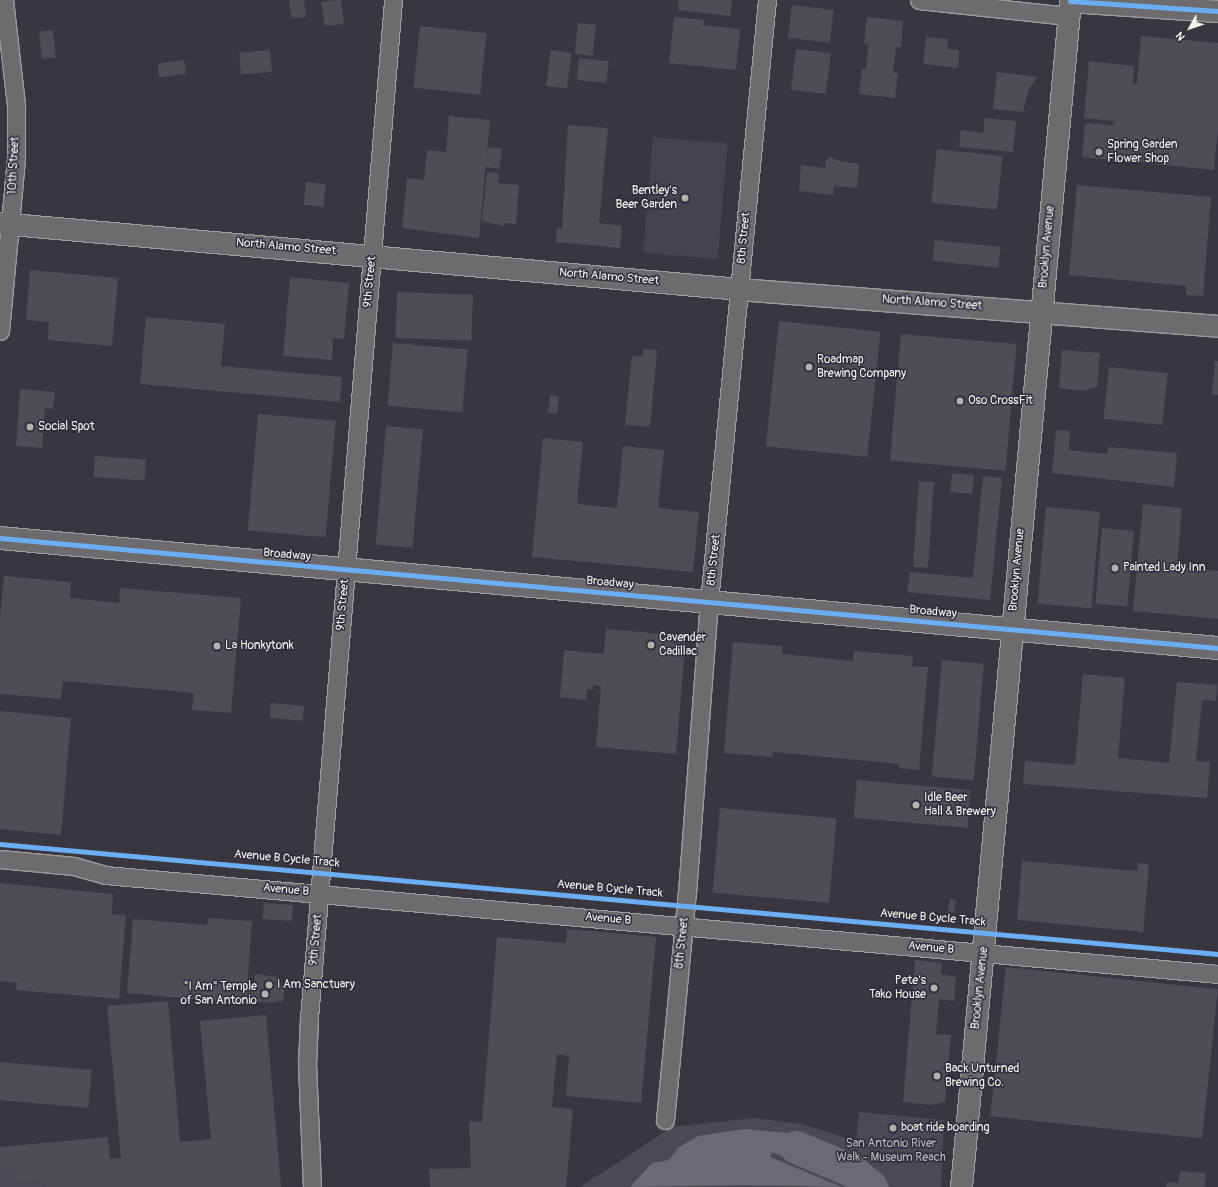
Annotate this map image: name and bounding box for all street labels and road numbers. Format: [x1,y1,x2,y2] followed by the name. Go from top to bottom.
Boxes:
[5,136,23,196] street label: 10th Street
[1036,205,1058,289] street label: Brooklyn Avenue
[735,212,753,264] street label: 8th Street
[235,235,337,259] street label: North Alamo Street
[361,256,379,308] street label: 9th Street
[558,265,660,289] street label: North Alamo Street
[881,292,983,314] street label: North Alamo Street
[1006,528,1028,612] street label: Brooklyn Avenue
[704,534,724,586] street label: 8th Street
[263,546,311,564] street label: Broadway
[586,574,634,592] street label: Broadway
[334,579,352,631] street label: 9th Street
[909,603,957,621] street label: Broadway
[233,847,341,871] street label: Avenue B Cycle Track
[556,877,664,901] street label: Avenue B Cycle Track
[262,881,310,899] street label: Avenue B
[879,906,987,930] street label: Avenue B Cycle Track
[584,910,632,928] street label: Avenue B
[307,914,325,966] street label: 9th Street
[672,917,692,969] street label: 8th Street
[907,939,955,957] street label: Avenue B
[969,946,991,1030] street label: Brooklyn Avenue

